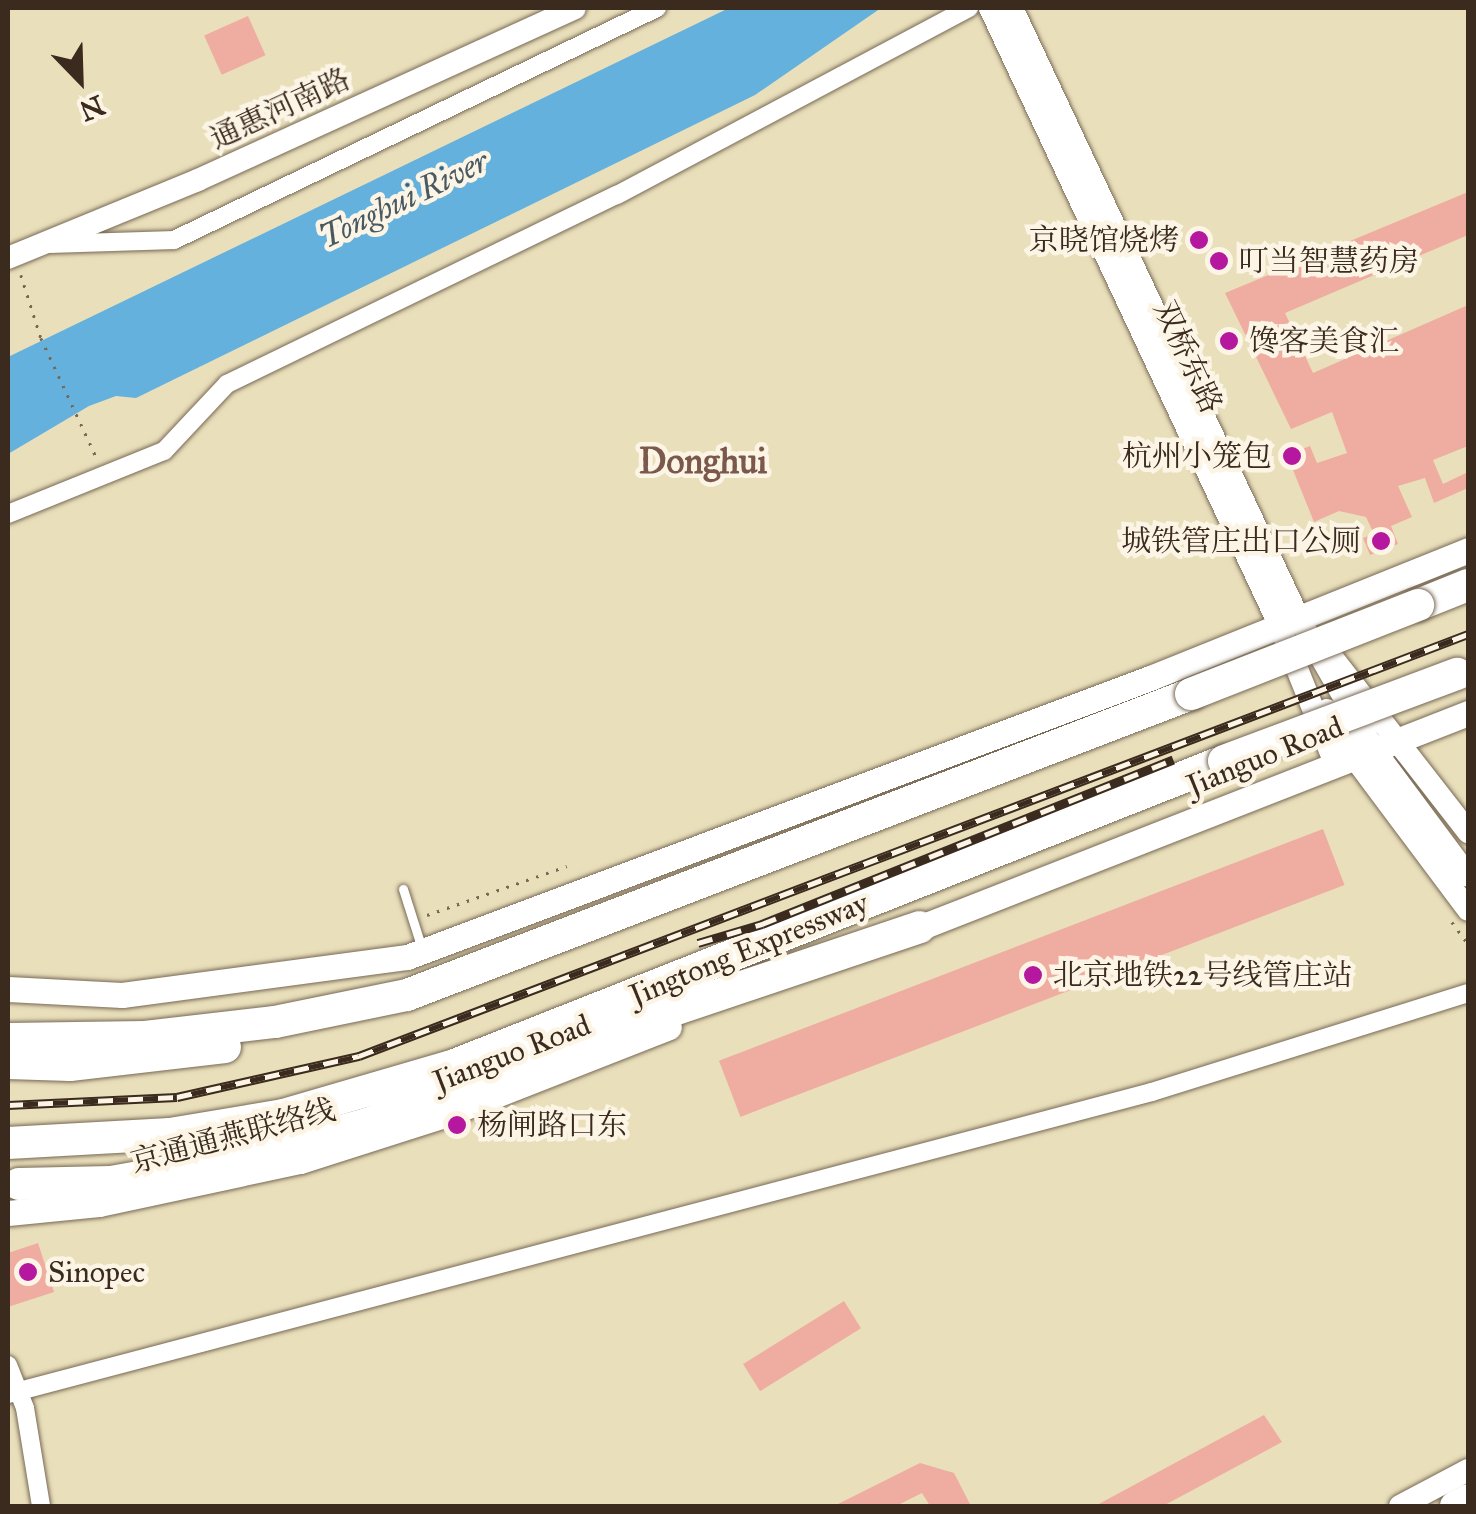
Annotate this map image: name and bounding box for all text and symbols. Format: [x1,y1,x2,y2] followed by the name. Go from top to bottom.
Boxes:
[30,30,130,130] north arrow
[204,61,356,157] street label: 通惠河南路
[74,87,110,129] text: N
[313,143,495,257] water label: Tonghui River
[1029,222,1179,258] place label: 京晓馆烧烤
[1188,229,1210,251] marker: 京晓馆烧烤
[1239,243,1419,279] place label: 叮当智慧药房
[1208,250,1230,272] marker: 叮当智慧药房
[1146,295,1230,419] street label: 双桥东路
[1249,323,1399,359] place label: 馋客美食汇
[1218,330,1240,352] marker: 馋客美食汇
[1122,438,1272,474] place label: 杭州小笼包
[639,441,767,483] district label: Donghui
[1281,445,1303,467] marker: 杭州小笼包
[1121,523,1361,559] place label: 城铁管庄出口公厕
[1370,530,1392,552] marker: 城铁管庄出口公厕
[1182,708,1348,804] street label: Jianguo Road
[624,885,874,1013] street label: Jingtong Expressway
[1053,957,1352,993] place label: 北京地铁22号线管庄站
[1022,964,1044,986] marker: 北京地铁22号线管庄站
[428,1007,596,1099] street label: Jianguo Road
[127,1091,339,1181] street label: 京通通燕联络线
[477,1107,627,1143] place label: 杨闸路口东
[446,1114,468,1136] marker: 杨闸路口东
[48,1254,145,1290] place label: Sinopec
[17,1261,39,1283] marker: Sinopec

